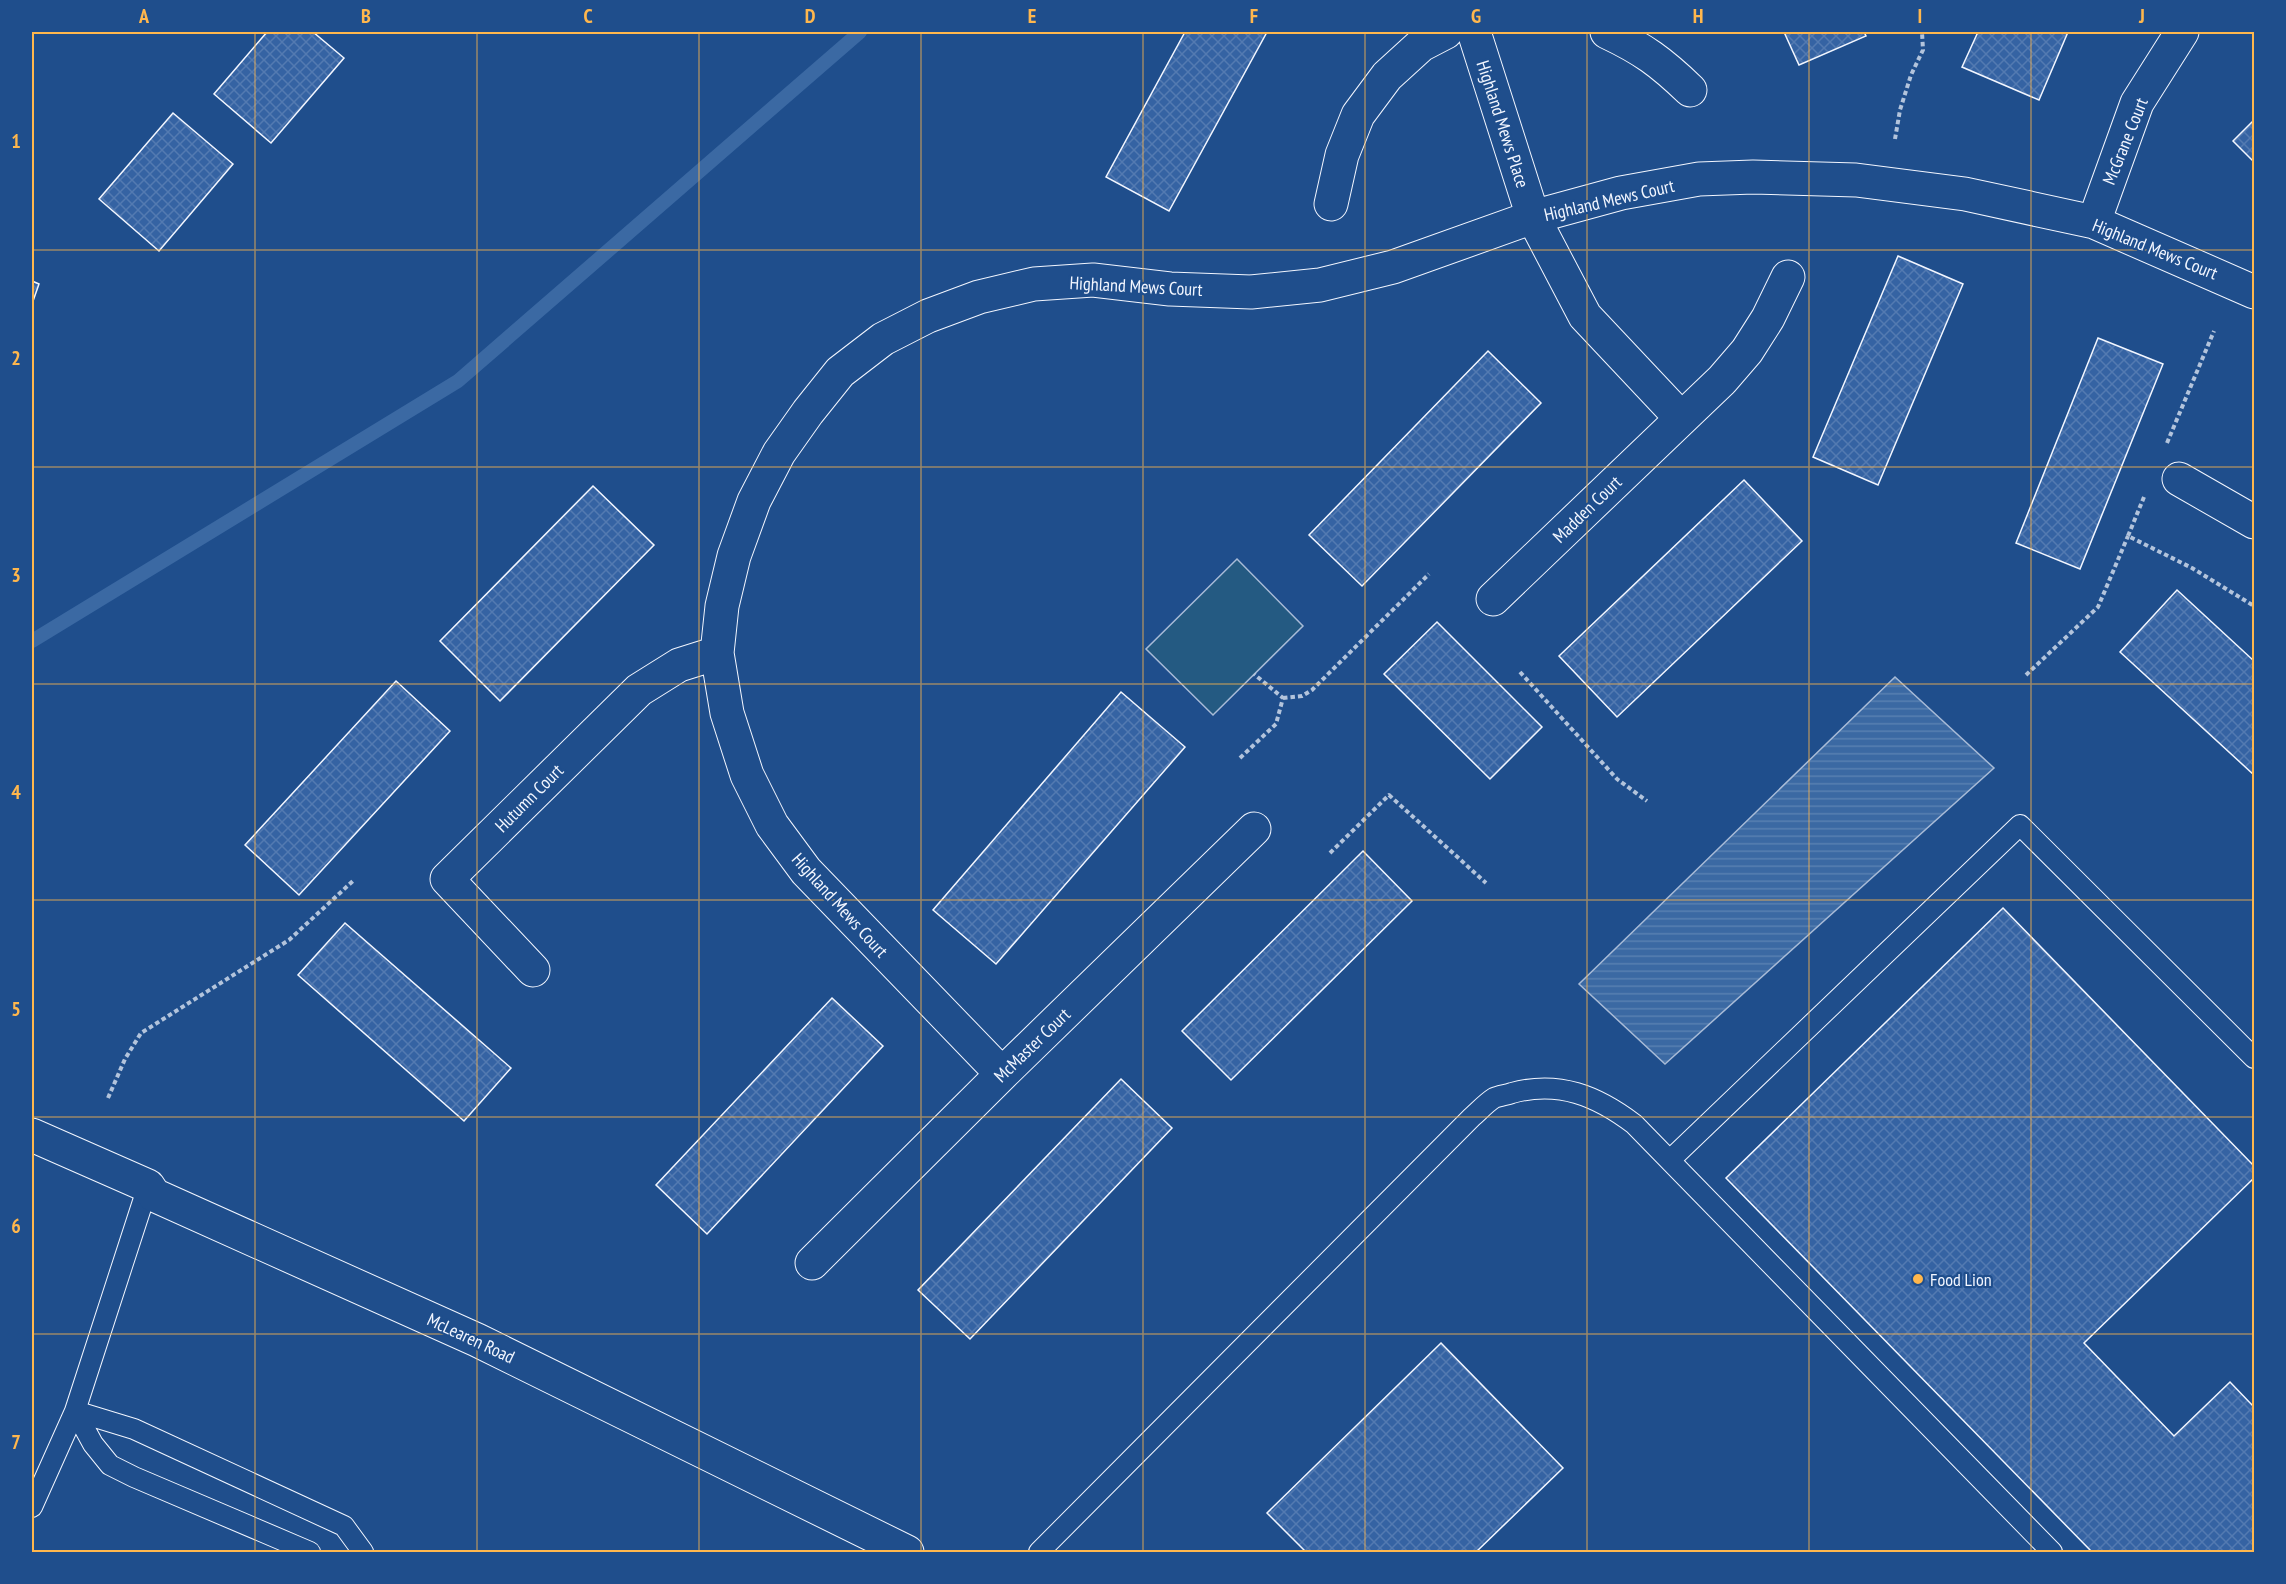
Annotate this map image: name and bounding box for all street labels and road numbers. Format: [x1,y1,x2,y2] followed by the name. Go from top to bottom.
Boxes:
[1472,57,1534,191] street label: Highland Mews Place
[2097,94,2153,188] street label: McGrane Court
[1542,174,1676,226] street label: Highland Mews Court
[2089,213,2221,285] street label: Highland Mews Court
[1069,271,1203,301] street label: Highland Mews Court
[1548,470,1626,548] street label: Madden Court
[490,759,568,837] street label: Hutumn Court
[787,848,893,962] street label: Highland Mews Court
[989,1003,1075,1087] street label: McMaster Court
[424,1308,518,1368] street label: McLearen Road

